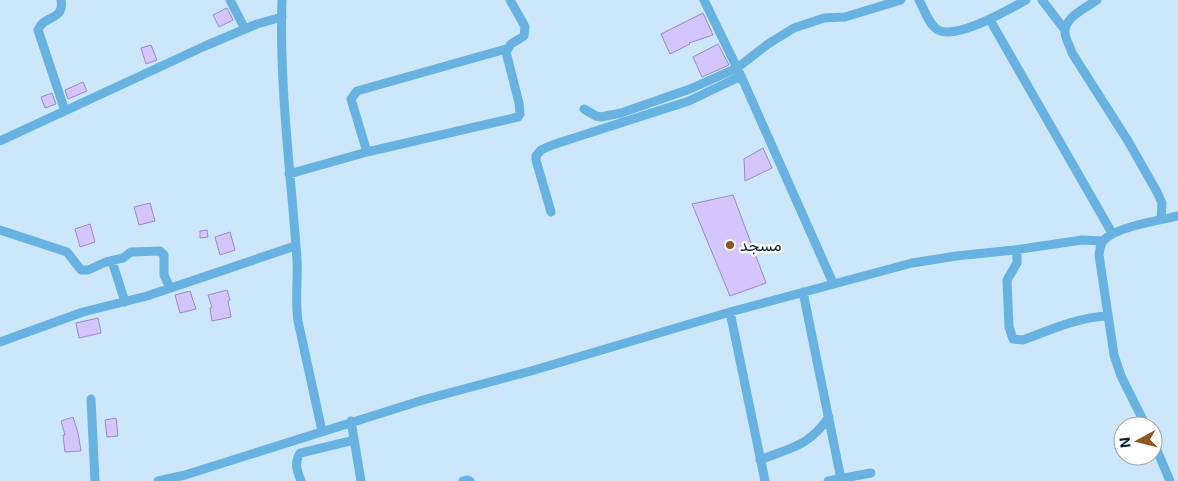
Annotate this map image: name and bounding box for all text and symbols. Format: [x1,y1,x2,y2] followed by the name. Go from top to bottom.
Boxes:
[740,235,781,255] place label: مسجد
[724,239,736,251] marker: مسجد
[1113,416,1163,466] north arrow
[1116,436,1134,449] text: N

